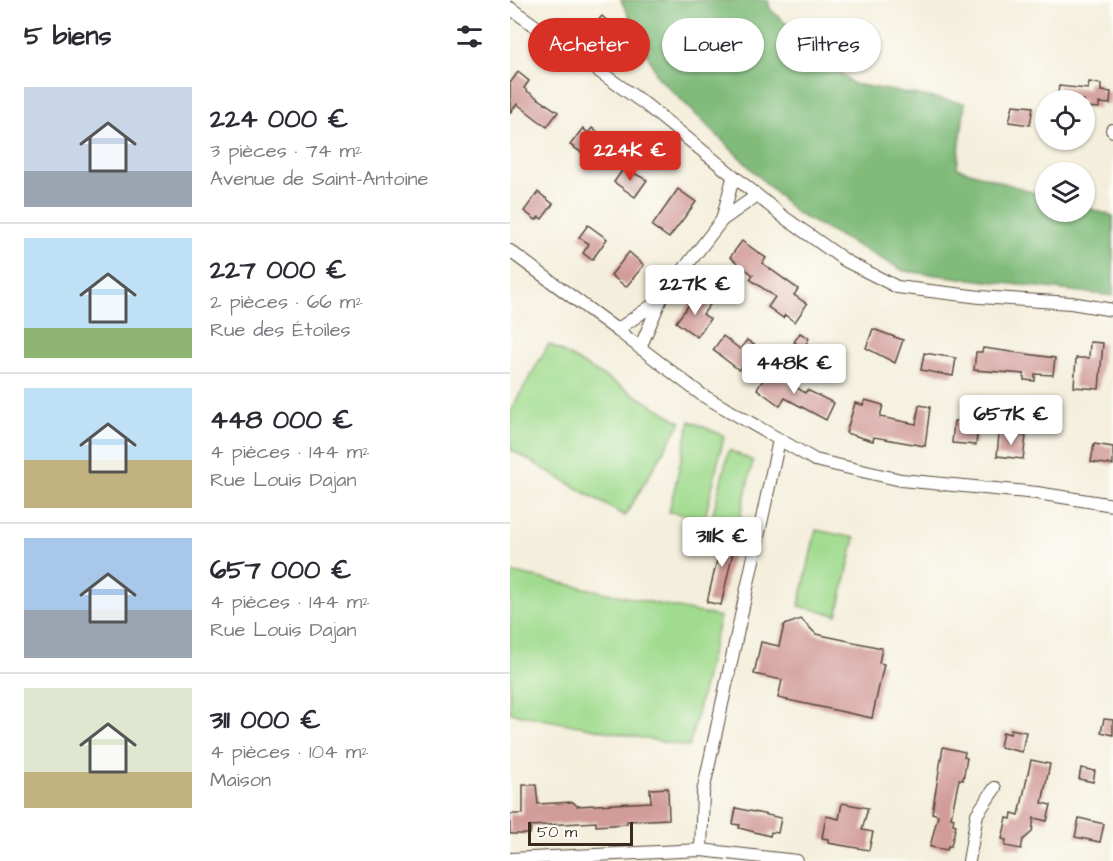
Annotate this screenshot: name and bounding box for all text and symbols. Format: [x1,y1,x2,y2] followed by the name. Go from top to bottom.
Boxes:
[24,18,111,54] text: 5 biens
[528,18,650,72] chip: Acheter
[662,18,764,72] chip: Louer
[776,18,881,72] chip: Filtres
[453,20,486,53] icon: filters
[1035,90,1095,222] map controls
[1035,90,1095,150] button: locate
[210,101,348,137] text: 224 000 €
[72,111,144,183] icon: home
[581,131,679,182] pin: 224K €
[594,136,666,164] text: 224K €
[210,137,363,165] text: 3 pièces · 74 m²
[1035,162,1095,222] button: layers
[210,165,428,193] text: Avenue de Saint-Antoine
[210,252,346,288] text: 227 000 €
[72,262,144,334] icon: home
[646,265,744,316] pin: 227K €
[659,270,731,298] text: 227K €
[210,288,363,316] text: 2 pièces · 66 m²
[210,316,351,344] text: Rue des Étoiles
[745,344,843,395] pin: 448K €
[756,349,832,377] text: 448K €
[962,395,1060,446] pin: 657K €
[973,400,1049,428] text: 657K €
[210,402,353,438] text: 448 000 €
[72,412,144,484] icon: home
[210,438,370,466] text: 4 pièces · 144 m²
[210,466,356,494] text: Rue Louis Dajan
[673,517,771,568] pin: 311K €
[696,522,748,550] text: 311K €
[210,552,351,588] text: 657 000 €
[72,562,144,634] icon: home
[210,588,370,616] text: 4 pièces · 144 m²
[210,616,356,644] text: Rue Louis Dajan
[210,702,321,738] text: 311 000 €
[72,712,144,784] icon: home
[210,738,369,766] text: 4 pièces · 104 m²
[210,766,271,794] text: Maison
[528,819,633,846] scale bar
[537,821,577,843] text: 50 m

